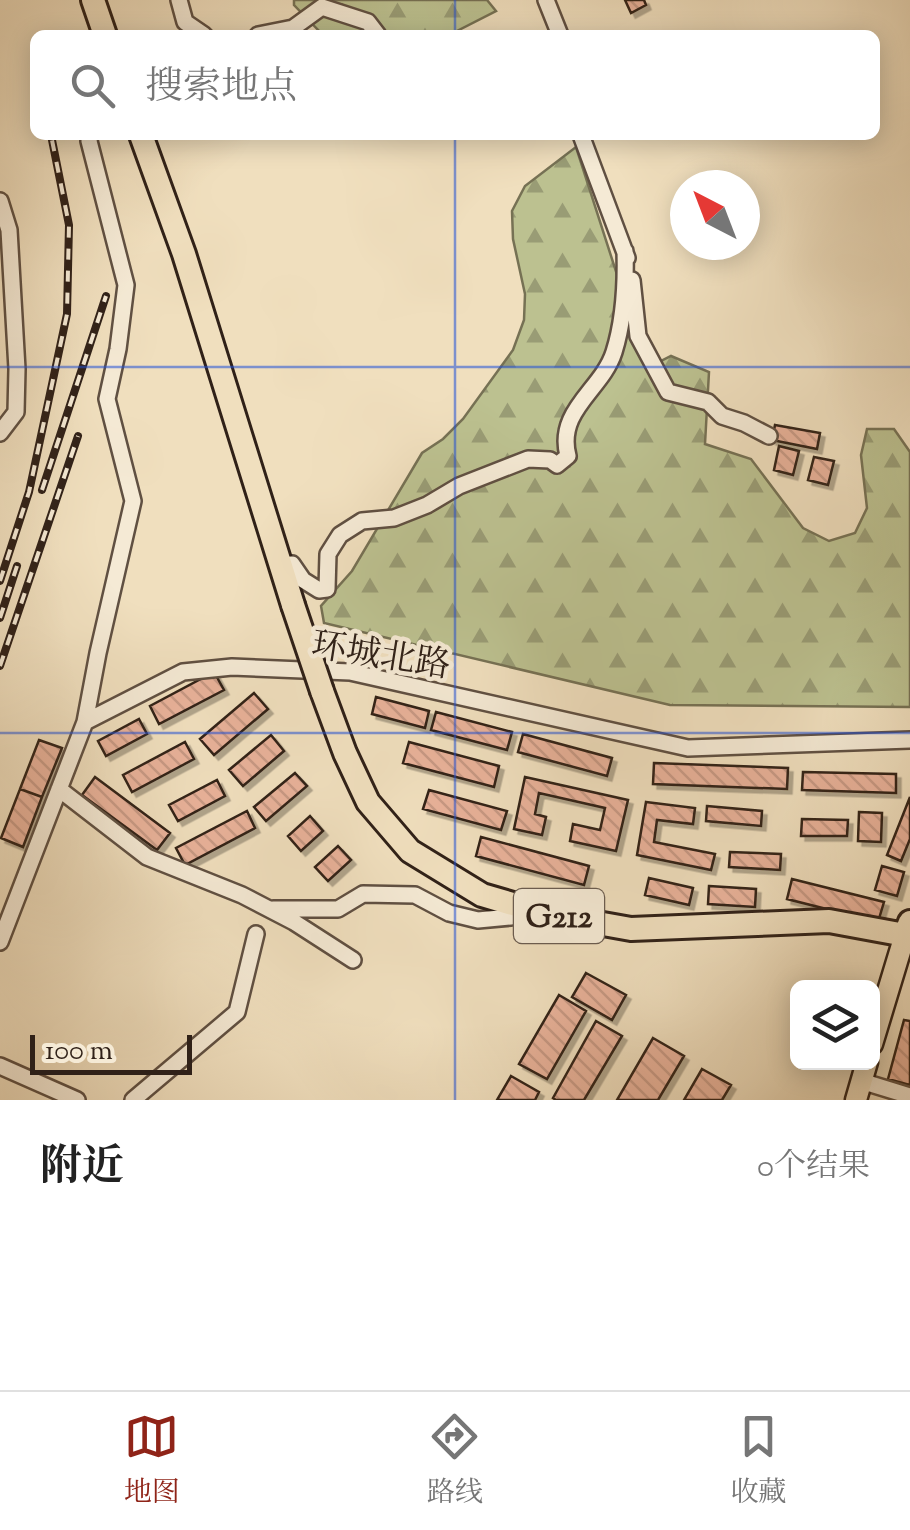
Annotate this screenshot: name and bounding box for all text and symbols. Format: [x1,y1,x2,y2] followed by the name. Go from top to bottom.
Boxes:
[30,30,880,140] search box
[65,58,120,113] icon: search
[145,62,297,116] text: 搜索地点
[670,170,760,260] north arrow
[307,621,454,694] street label: 环城北路
[514,889,604,943] road number: G212
[790,980,880,1070] map controls
[790,980,880,1070] button: layers
[30,1030,192,1074] scale bar
[45,1032,113,1072] text: 100 m
[40,1139,124,1199] text: 附近
[757,1145,870,1191] text: 0个结果
[124,1409,180,1514] tab: 地图
[427,1409,483,1514] tab: 路线
[730,1409,786,1514] tab: 收藏

